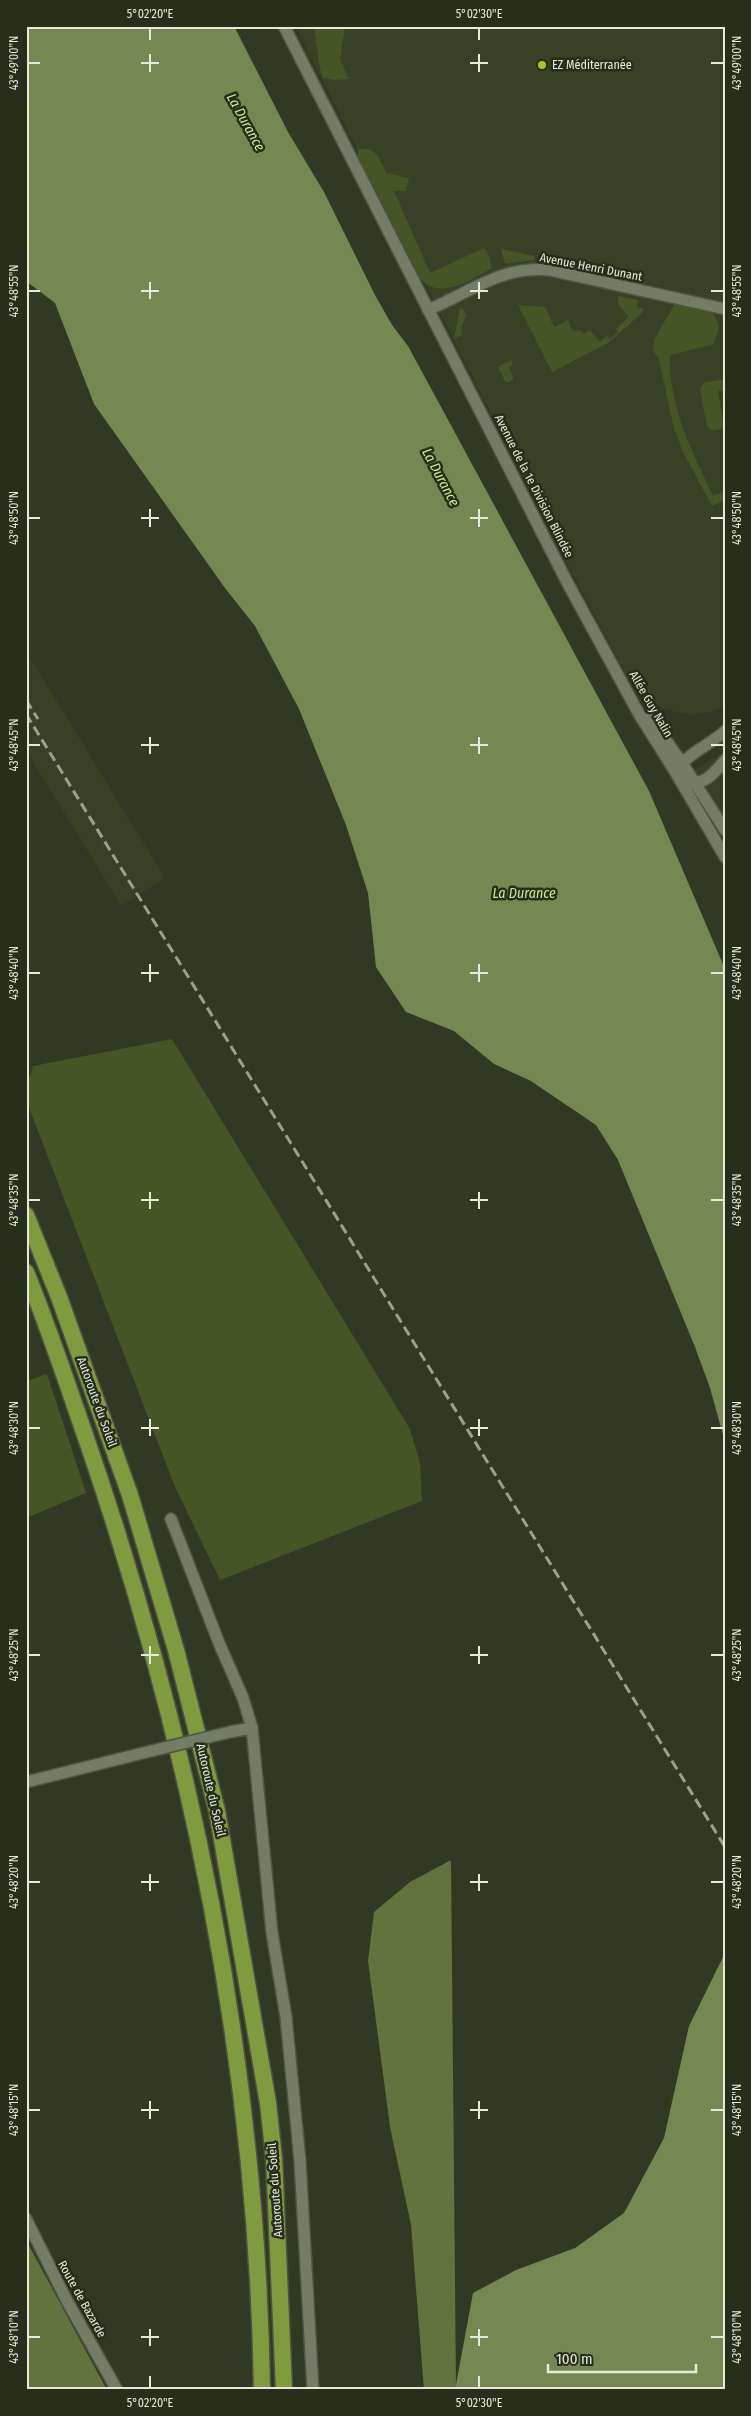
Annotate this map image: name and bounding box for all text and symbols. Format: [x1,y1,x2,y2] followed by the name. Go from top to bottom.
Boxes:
[127,7,174,21] text: 5°02'20"E
[456,7,503,21] text: 5°02'30"E
[7,36,21,90] text: 43°49'00"N
[730,36,744,90] text: 43°49'00"N
[552,58,632,72] place label: EZ Méditerranée
[536,59,548,71] marker: EZ Méditerranée
[223,90,268,154] water label: La Durance
[539,250,644,284] street label: Avenue Henri Dunant
[7,264,21,318] text: 43°48'55"N
[730,264,744,318] text: 43°48'55"N
[492,412,576,560] street label: Avenue de la 1e Division Blindée
[418,445,463,509] water label: La Durance
[7,491,21,545] text: 43°48'50"N
[730,491,744,545] text: 43°48'50"N
[626,668,676,740] street label: Allée Guy Nalin
[7,719,21,771] text: 43°48'45"N
[730,719,744,771] text: 43°48'45"N
[492,885,556,902] water label: La Durance
[7,946,21,1000] text: 43°48'40"N
[730,946,744,1000] text: 43°48'40"N
[7,1173,21,1227] text: 43°48'35"N
[730,1173,744,1227] text: 43°48'35"N
[74,1355,120,1449] street label: Autoroute du Soleil
[7,1401,21,1455] text: 43°48'30"N
[730,1401,744,1455] text: 43°48'30"N
[7,1629,21,1682] text: 43°48'25"N
[730,1629,744,1682] text: 43°48'25"N
[194,1742,228,1838] street label: Autoroute du Soleil
[7,1855,21,1909] text: 43°48'20"N
[730,1855,744,1909] text: 43°48'20"N
[7,2084,21,2136] text: 43°48'15"N
[730,2084,744,2136] text: 43°48'15"N
[265,2142,285,2238] street label: Autoroute du Soleil
[55,2258,109,2340] street label: Route de Bazarde
[7,2310,21,2364] text: 43°48'10"N
[730,2310,744,2364] text: 43°48'10"N
[548,2341,696,2373] scale bar
[556,2350,593,2368] text: 100 m
[127,2396,174,2410] text: 5°02'20"E
[456,2396,503,2410] text: 5°02'30"E

